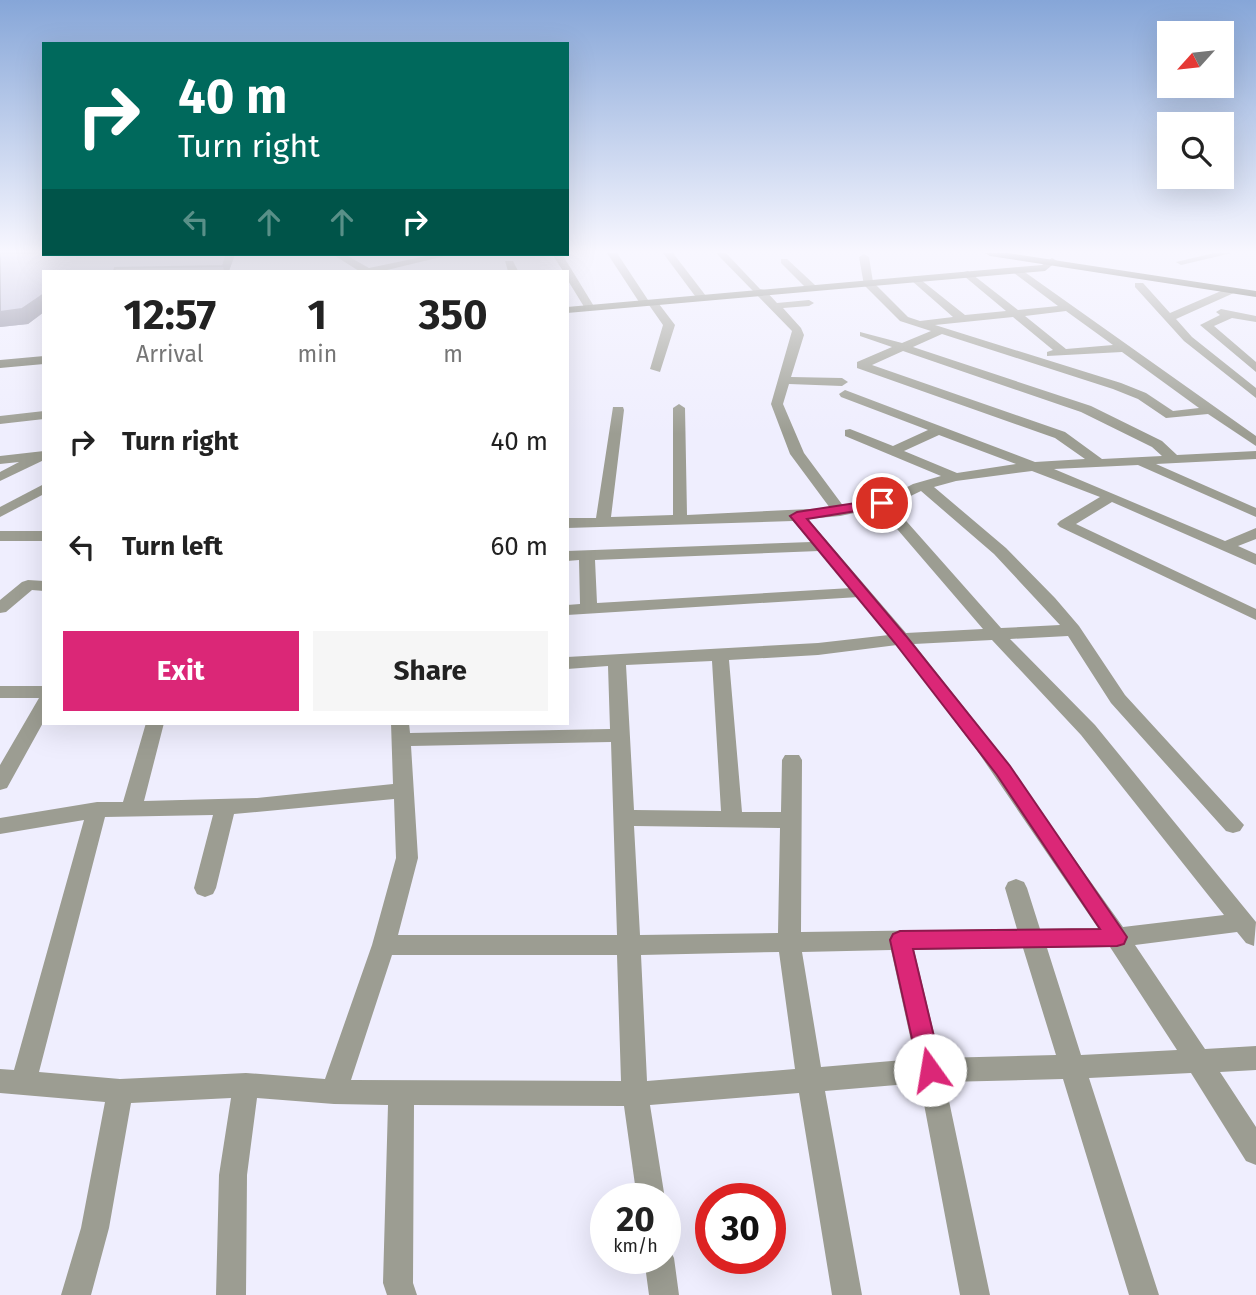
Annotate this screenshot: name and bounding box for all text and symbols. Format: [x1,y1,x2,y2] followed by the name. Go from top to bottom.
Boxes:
[1157,21,1234,98] north arrow
[1157,21,1234,189] map controls
[178,67,287,126] text: 40 m
[63,70,154,161] icon: right
[1157,112,1234,189] button: search
[178,127,320,165] text: Turn right
[177,203,215,241] icon: left
[250,203,288,241] icon: ahead
[323,203,361,241] icon: ahead
[396,203,434,241] icon: right
[123,290,216,340] text: 12:57
[308,290,327,340] text: 1
[419,290,488,340] text: 350
[136,340,203,368] text: Arrival
[298,340,337,368] text: min
[443,340,463,368] text: m
[63,423,101,461] icon: right
[122,426,239,457] text: Turn right
[490,426,548,457] text: 40 m
[852,473,912,533] pin
[863,484,901,522] icon: arrive
[63,528,101,566] icon: left
[122,531,223,562] text: Turn left
[490,531,548,562] text: 60 m
[63,631,299,711] button: Exit
[313,631,548,711] button: Share
[893,1033,967,1107] position arrow
[695,1183,786,1274] speed limit sign: 30
[616,1198,655,1240] text: 20
[613,1235,658,1257] text: km/h

